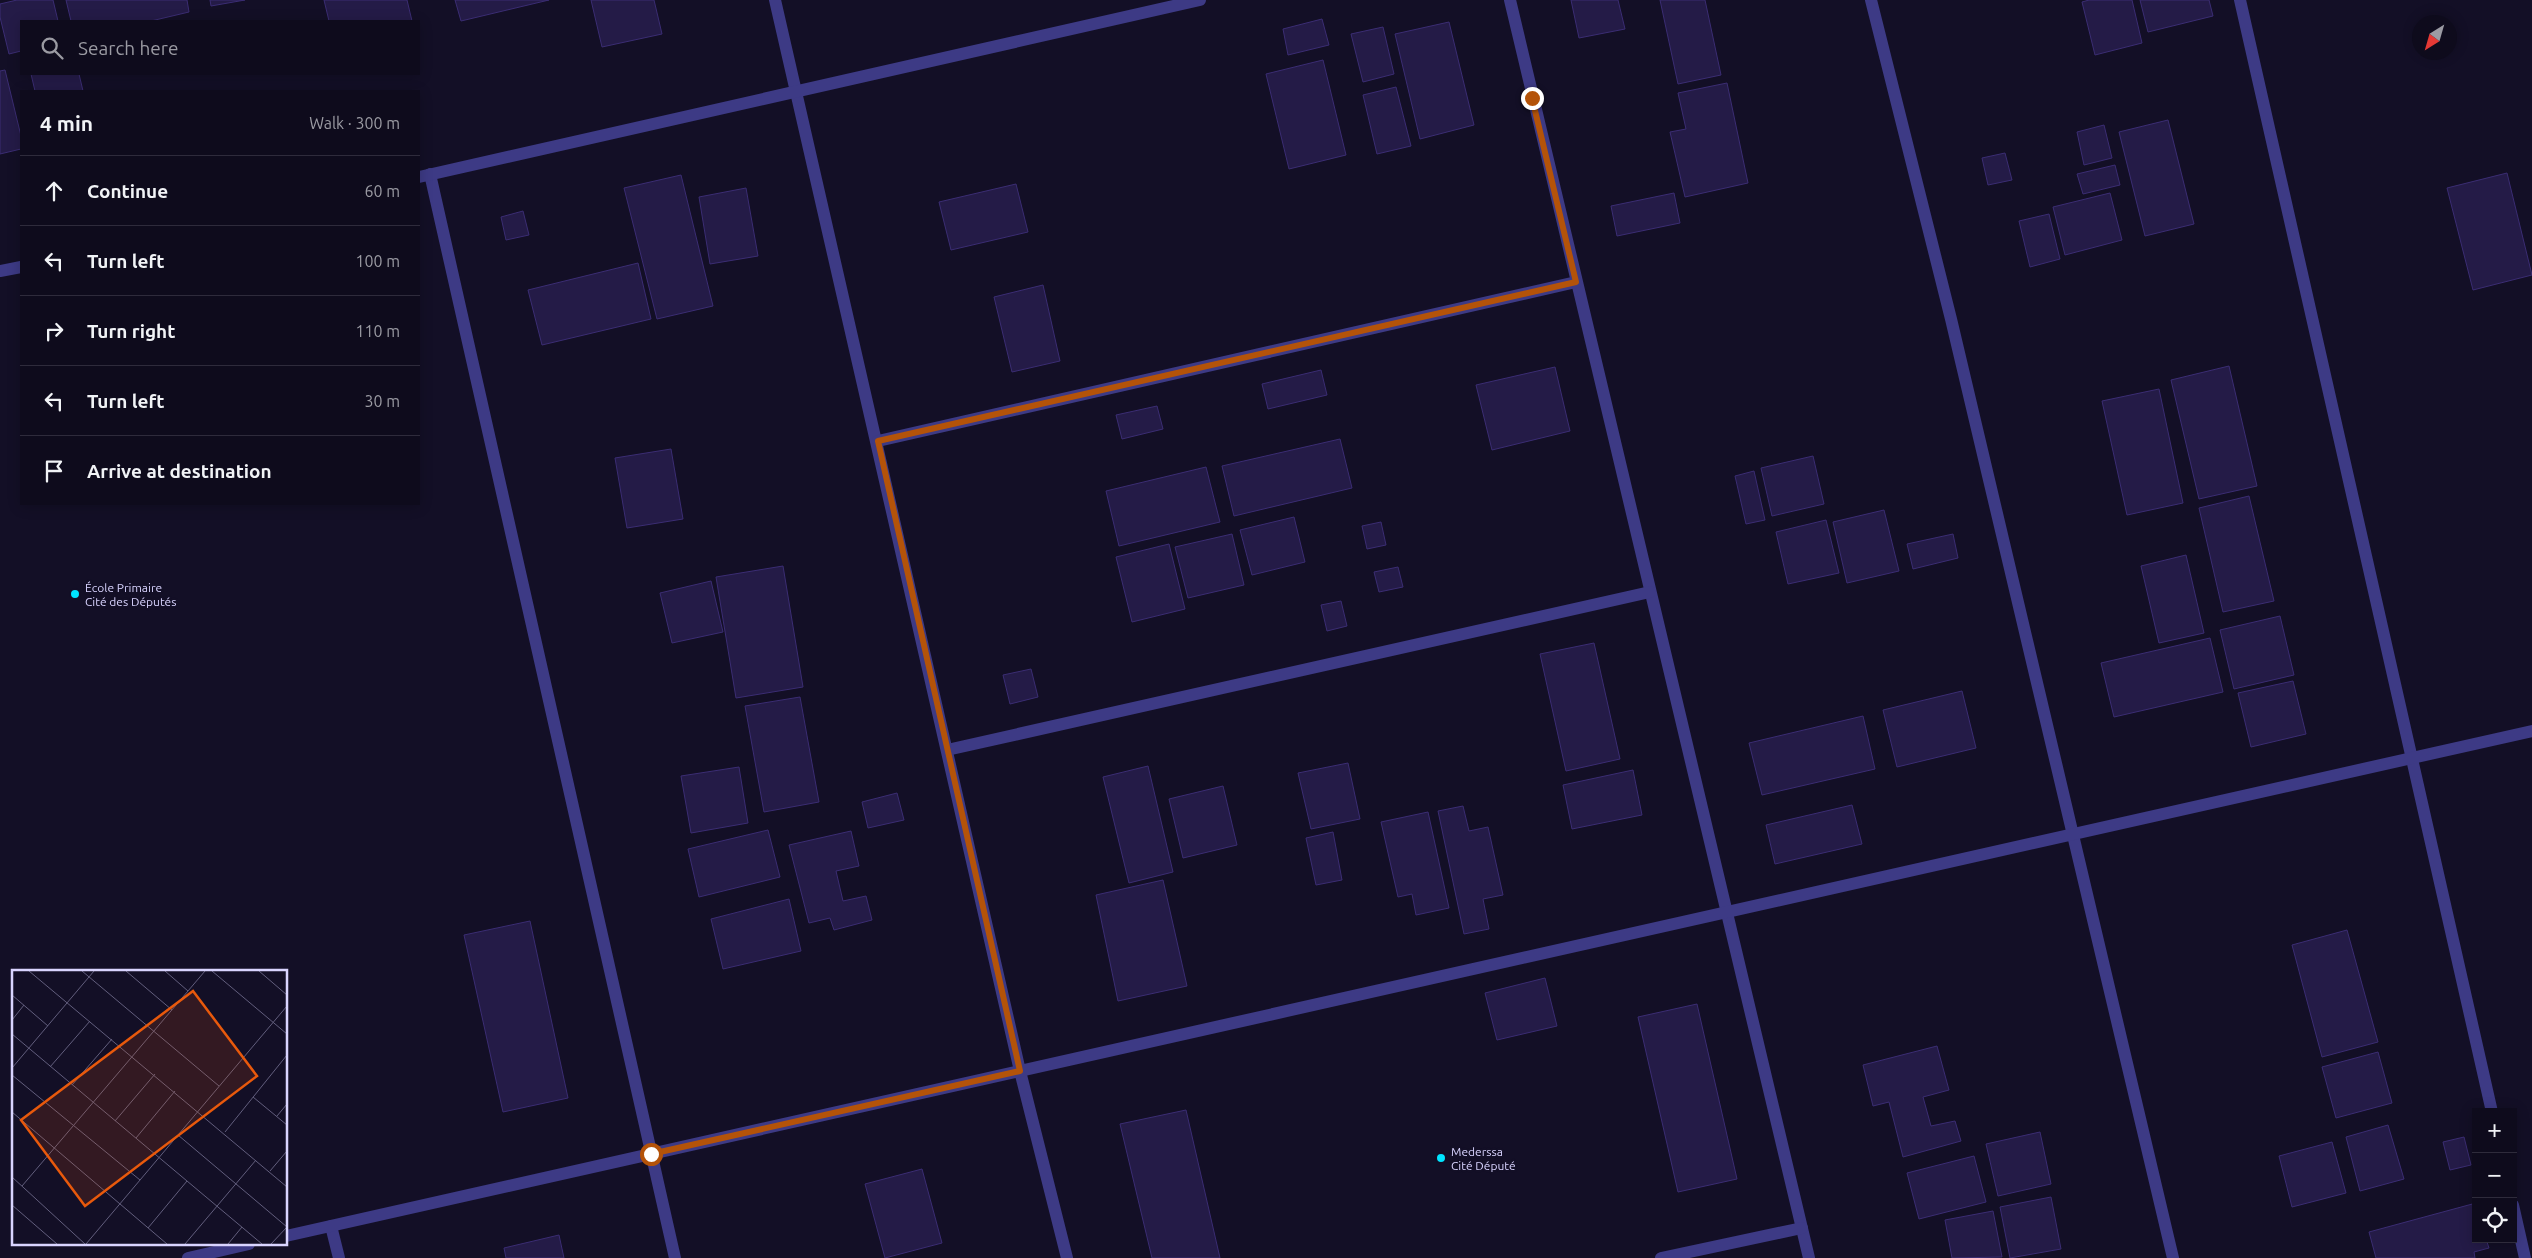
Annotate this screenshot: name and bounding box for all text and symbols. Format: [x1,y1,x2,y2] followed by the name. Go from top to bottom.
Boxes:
[2412,15,2457,60] north arrow
[20,20,420,75] search box
[38,34,66,62] icon: search
[78,37,178,59] text: Search here
[1521,87,1544,110] route end
[40,111,93,135] text: 4 min
[309,114,400,132] text: Walk · 300 m
[40,177,68,205] icon: ahead
[87,180,168,202] text: Continue
[364,182,400,200] text: 60 m
[40,247,68,275] icon: left
[87,250,165,272] text: Turn left
[355,252,400,270] text: 100 m
[40,317,68,345] icon: right
[87,320,175,342] text: Turn right
[355,322,400,340] text: 110 m
[40,387,68,415] icon: left
[87,390,165,412] text: Turn left
[364,392,400,410] text: 30 m
[40,457,68,485] icon: arrive
[87,460,272,482] text: Arrive at destination
[85,581,176,608] place label: École Primaire Cité des Députés
[69,588,81,600] marker: École Primaire Cité des Députés
[12,970,288,1246] inset map
[2472,1108,2517,1243] map controls
[2472,1108,2517,1153] button: +
[640,1143,663,1166] route start
[1451,1145,1516,1172] place label: Mederssa Cité Député
[1435,1152,1447,1164] marker: Mederssa Cité Député
[2472,1153,2517,1198] button: −
[2472,1198,2517,1243] button: locate

